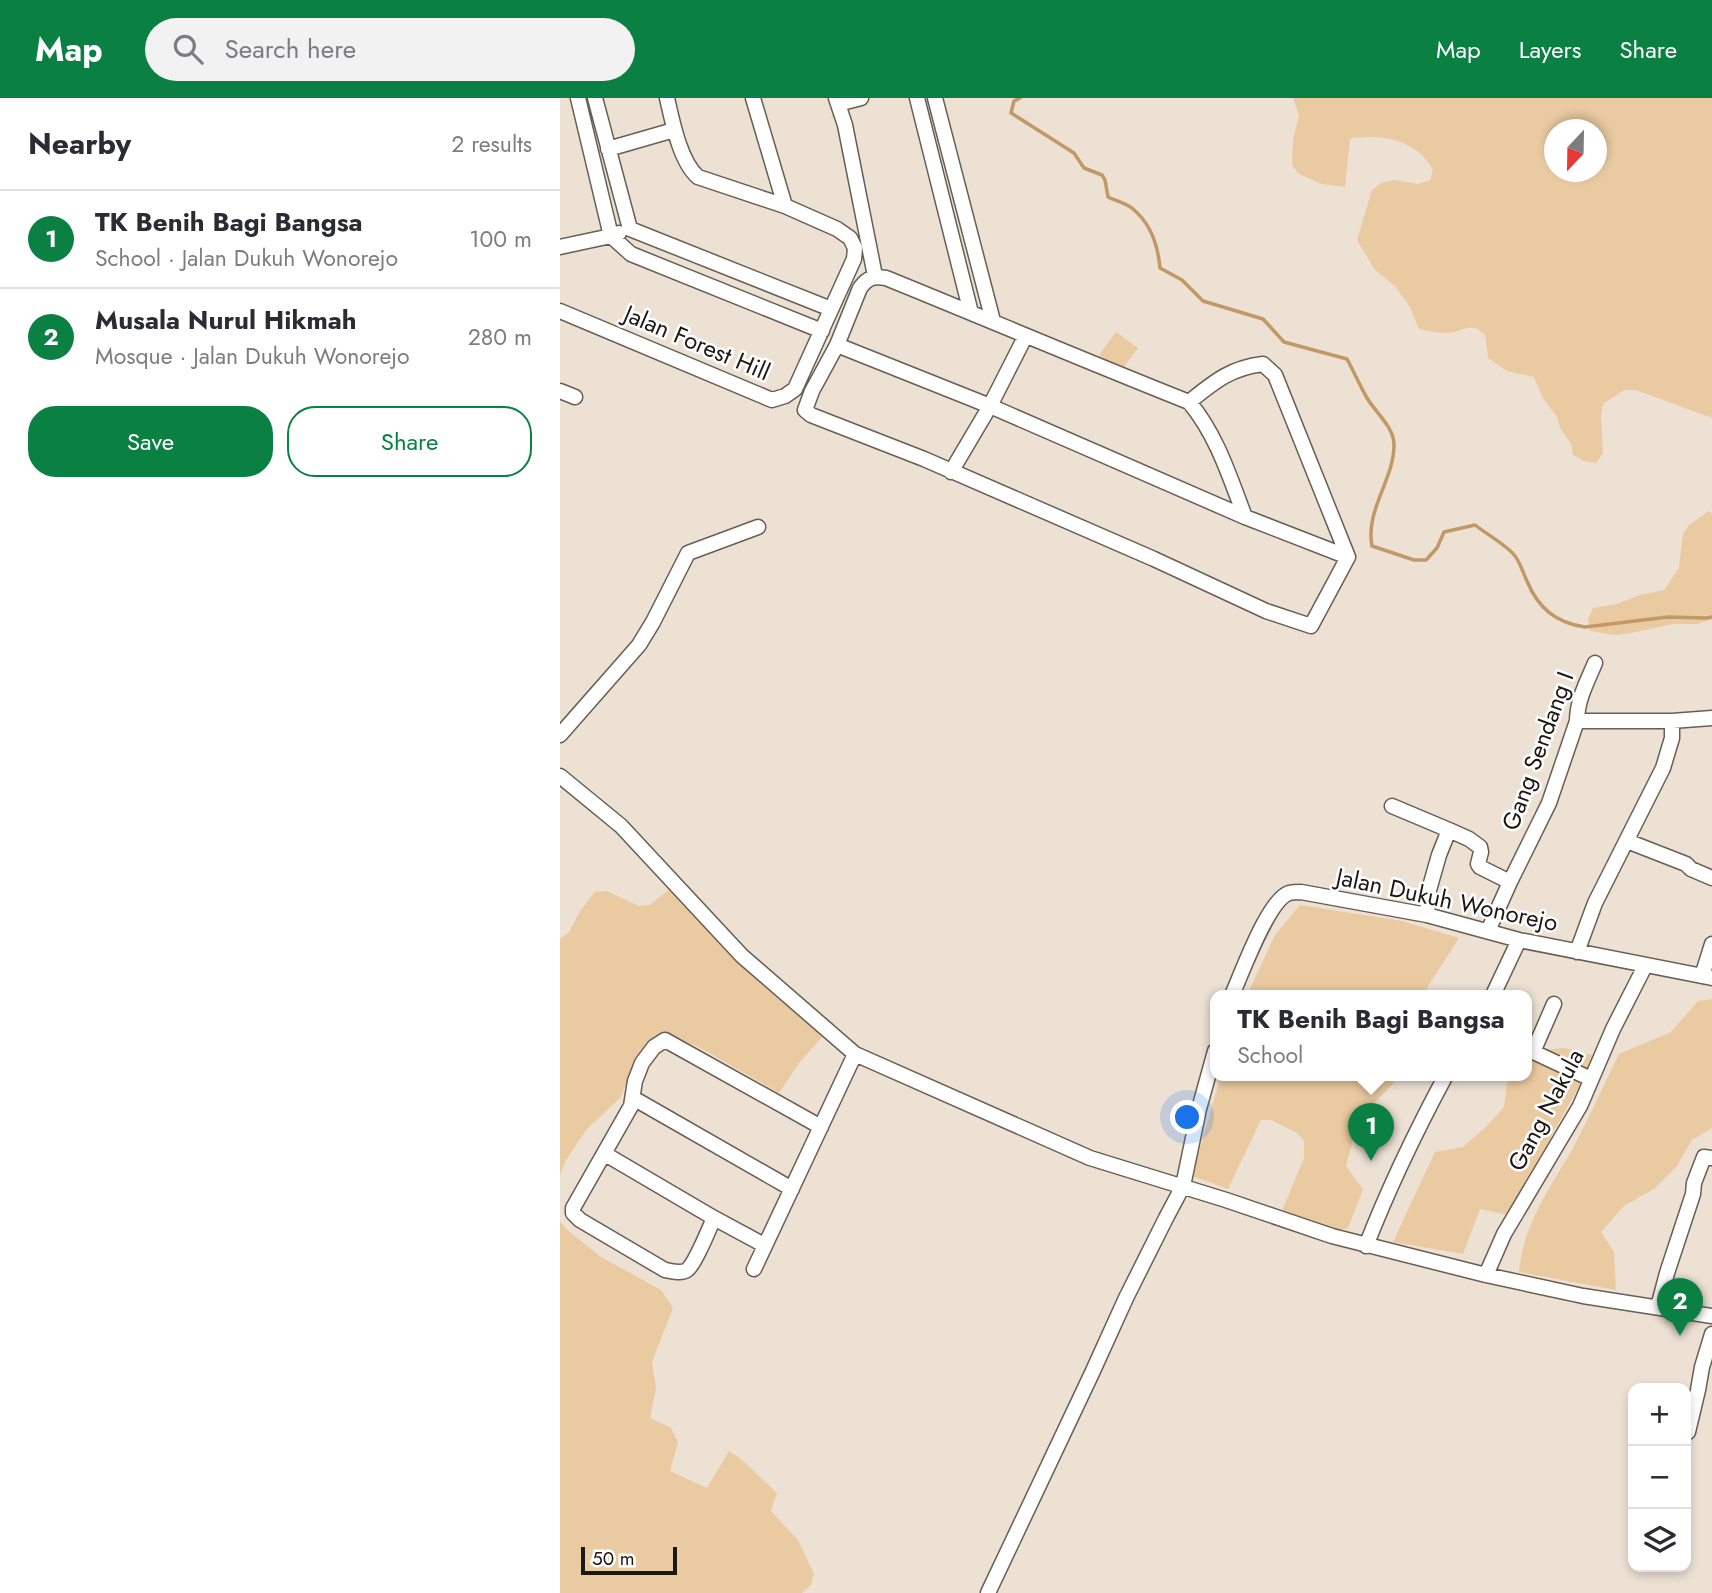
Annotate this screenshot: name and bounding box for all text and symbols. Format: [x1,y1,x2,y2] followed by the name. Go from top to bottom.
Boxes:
[145,18,635,81] search box
[35,26,103,73] text: Map
[169,30,207,68] icon: search
[225,30,356,68] text: Search here
[1436,32,1481,67] text: Map
[1519,32,1581,67] text: Layers
[1619,32,1677,67] text: Share
[1544,119,1607,182] north arrow
[28,122,131,165] text: Nearby
[451,127,532,161] text: 2 results
[95,203,363,241] text: TK Benih Bagi Bangsa
[45,222,57,256] text: 1
[469,222,532,256] text: 100 m
[95,241,398,275] text: School · Jalan Dukuh Wonorejo
[616,295,776,389] street label: Jalan Forest Hill
[95,301,357,339] text: Musala Nurul Hikmah
[43,320,59,354] text: 2
[468,320,532,354] text: 280 m
[95,339,410,373] text: Mosque · Jalan Dukuh Wonorejo
[28,406,273,477] button: Save
[287,406,532,477] button: Share
[1493,667,1582,835] street label: Gang Sendang I
[1330,858,1561,940] street label: Jalan Dukuh Wonorejo
[1210,990,1532,1081] popup
[1237,1000,1505,1038] text: TK Benih Bagi Bangsa
[1237,1038,1303,1072] text: School
[1499,1042,1592,1177] street label: Gang Nakula
[1170,1100,1204,1134] your location
[1348,1103,1394,1161] pin: 1
[1657,1278,1703,1336] pin: 2
[1628,1383,1691,1572] map controls
[1628,1383,1691,1446] button: +
[1628,1446,1691,1509] button: −
[1628,1509,1691,1572] button: layers
[581,1544,677,1576] scale bar
[592,1545,635,1572] text: 50 m

